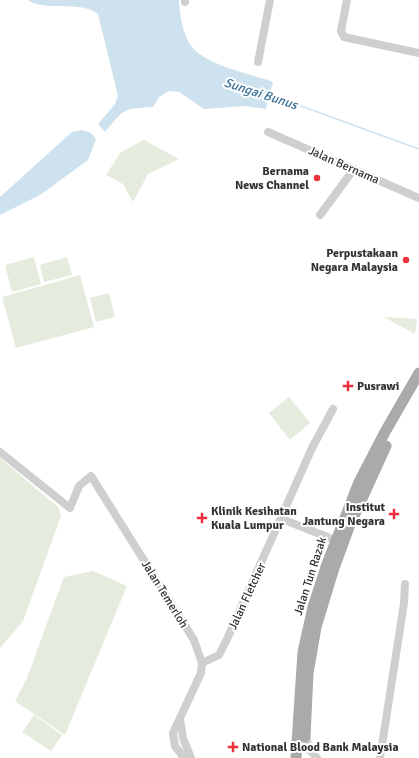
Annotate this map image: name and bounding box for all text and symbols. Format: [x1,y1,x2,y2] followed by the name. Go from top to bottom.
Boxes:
[222,75,301,114] water label: Sungai Bunus
[306,143,382,188] street label: Jalan Bernama
[235,164,309,193] place label: Bernama News Channel
[312,173,322,183] marker: Bernama News Channel
[311,246,398,275] place label: Perpustakaan Negara Malaysia
[401,255,411,265] marker: Perpustakaan Negara Malaysia
[357,379,399,394] place label: Pusrawi
[342,380,354,392] marker: Pusrawi
[302,500,385,529] place label: Institut Jantung Negara
[211,504,297,533] place label: Klinik Kesihatan Kuala Lumpur
[388,508,400,520] marker: Institut Jantung Negara
[196,512,208,524] marker: Klinik Kesihatan Kuala Lumpur
[291,535,330,617] street label: Jalan Tun Razak
[138,558,191,631] street label: Jalan Temerloh
[225,560,270,632] street label: Jalan Fletcher
[242,740,399,755] place label: National Blood Bank Malaysia
[227,741,239,753] marker: National Blood Bank Malaysia

